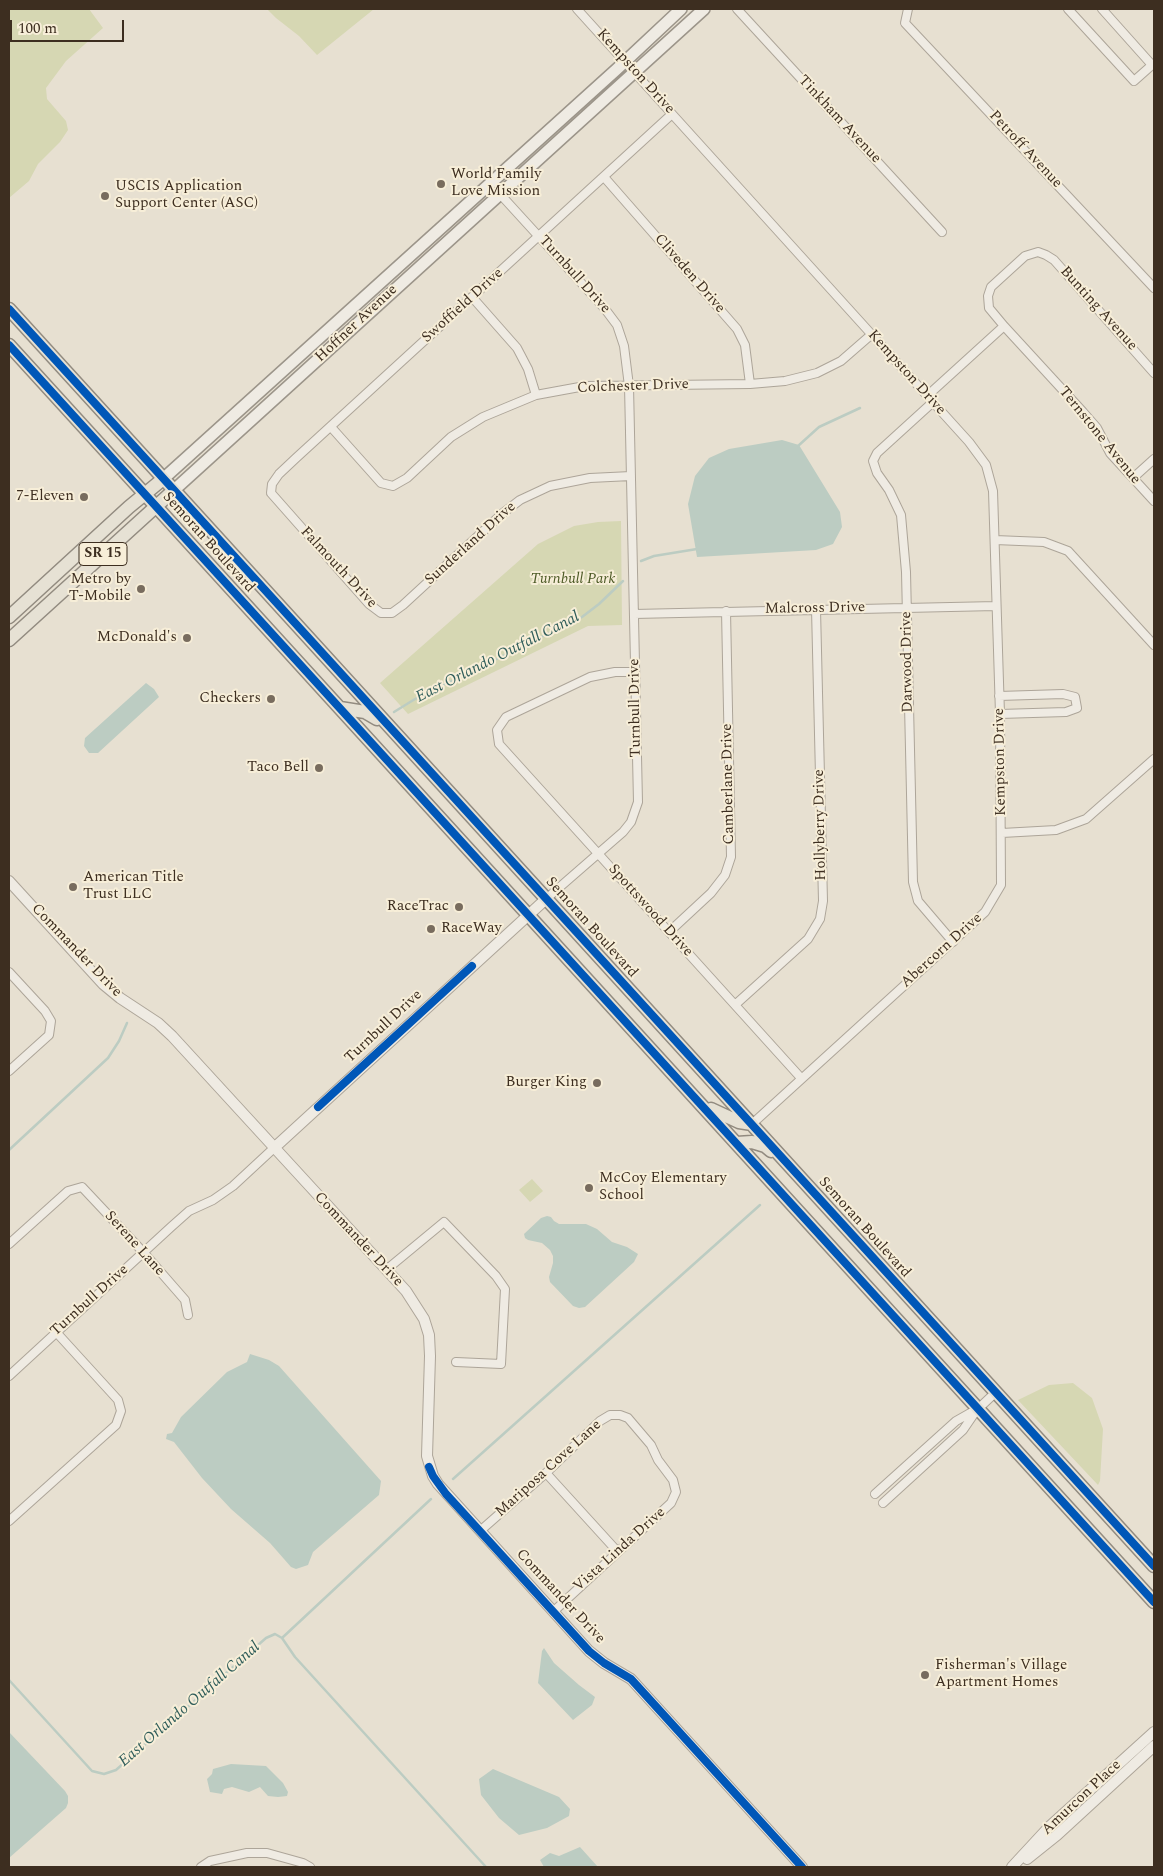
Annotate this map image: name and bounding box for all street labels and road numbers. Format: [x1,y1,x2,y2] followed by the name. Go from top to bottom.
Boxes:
[592,26,678,118] street label: Kempston Drive
[794,72,884,168] street label: Tinkham Avenue
[984,107,1066,193] street label: Petroff Avenue
[650,231,728,317] street label: Cliveden Drive
[534,232,614,318] street label: Turnbull Drive
[1055,263,1141,355] street label: Bunting Avenue
[419,265,507,347] street label: Swoffield Drive
[312,281,402,367] street label: Hoffner Avenue
[863,327,949,419] street label: Kempston Drive
[577,376,689,398] street label: Colchester Drive
[1054,384,1144,488] street label: Ternstone Avenue
[158,489,258,597] street label: Semoran Boulevard
[422,498,520,590] street label: Sunderland Drive
[296,524,380,612] street label: Falmouth Drive
[79,542,127,566] road number: SR 15
[765,599,865,619] street label: Malcross Drive
[898,611,918,713] street label: Darwood Drive
[626,658,646,758] street label: Turnbull Drive
[991,708,1011,816] street label: Kempston Drive
[719,723,739,845] street label: Camberlane Drive
[811,769,831,881] street label: Hollyberry Drive
[604,861,696,961] street label: Spottswood Drive
[541,874,641,982] street label: Semoran Boulevard
[27,901,125,1001] street label: Commander Drive
[898,910,986,992] street label: Abercorn Drive
[342,987,426,1067] street label: Turnbull Drive
[814,1174,914,1282] street label: Semoran Boulevard
[310,1189,406,1291] street label: Commander Drive
[100,1208,168,1280] street label: Serene Lane
[47,1261,133,1341] street label: Turnbull Drive
[492,1417,606,1521] street label: Mariposa Cove Lane
[570,1504,670,1596] street label: Vista Linda Drive
[512,1546,608,1648] street label: Commander Drive
[1039,1757,1125,1839] street label: Amurcon Place

